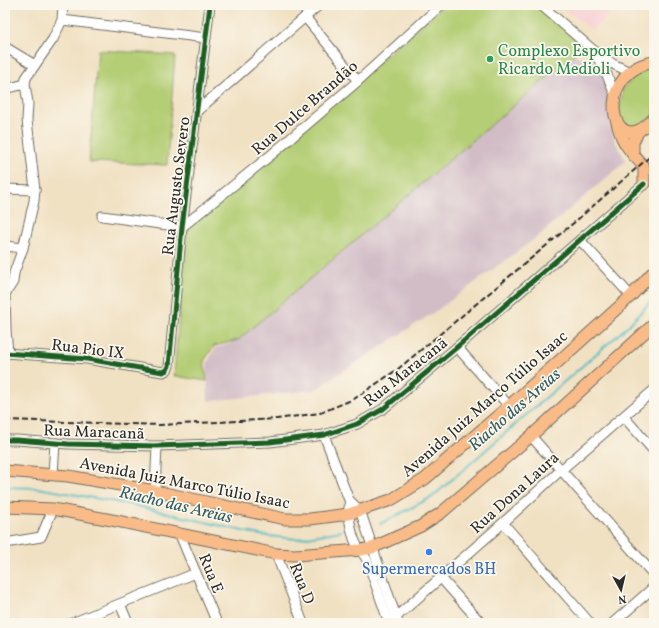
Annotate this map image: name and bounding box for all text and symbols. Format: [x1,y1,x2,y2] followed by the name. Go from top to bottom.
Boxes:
[498,41,640,81] place label: Complexo Esportivo Ricardo Medioli
[485,54,495,64] marker: Complexo Esportivo Ricardo Medioli
[247,56,363,161] street label: Rua Dulce Brandão
[158,116,196,257] street label: Rua Augusto Severo
[398,326,573,483] street label: Avenida Juiz Marco Túlio Isaac
[360,333,453,412] street label: Rua Maracanã
[50,335,126,365] street label: Rua Pio IX
[464,364,566,457] water label: Riacho das Areias
[43,420,145,446] street label: Rua Maracanã
[466,448,565,539] street label: Rua Dona Laura
[78,453,292,515] street label: Avenida Juiz Marco Túlio Isaac
[117,481,235,530] water label: Riacho das Areias
[424,547,434,557] marker: Supermercados BH
[192,551,228,597] street label: Rua E
[362,559,496,581] place label: Supermercados BH
[283,560,319,608] street label: Rua D
[601,570,641,610] north arrow
[617,590,627,606] text: N

